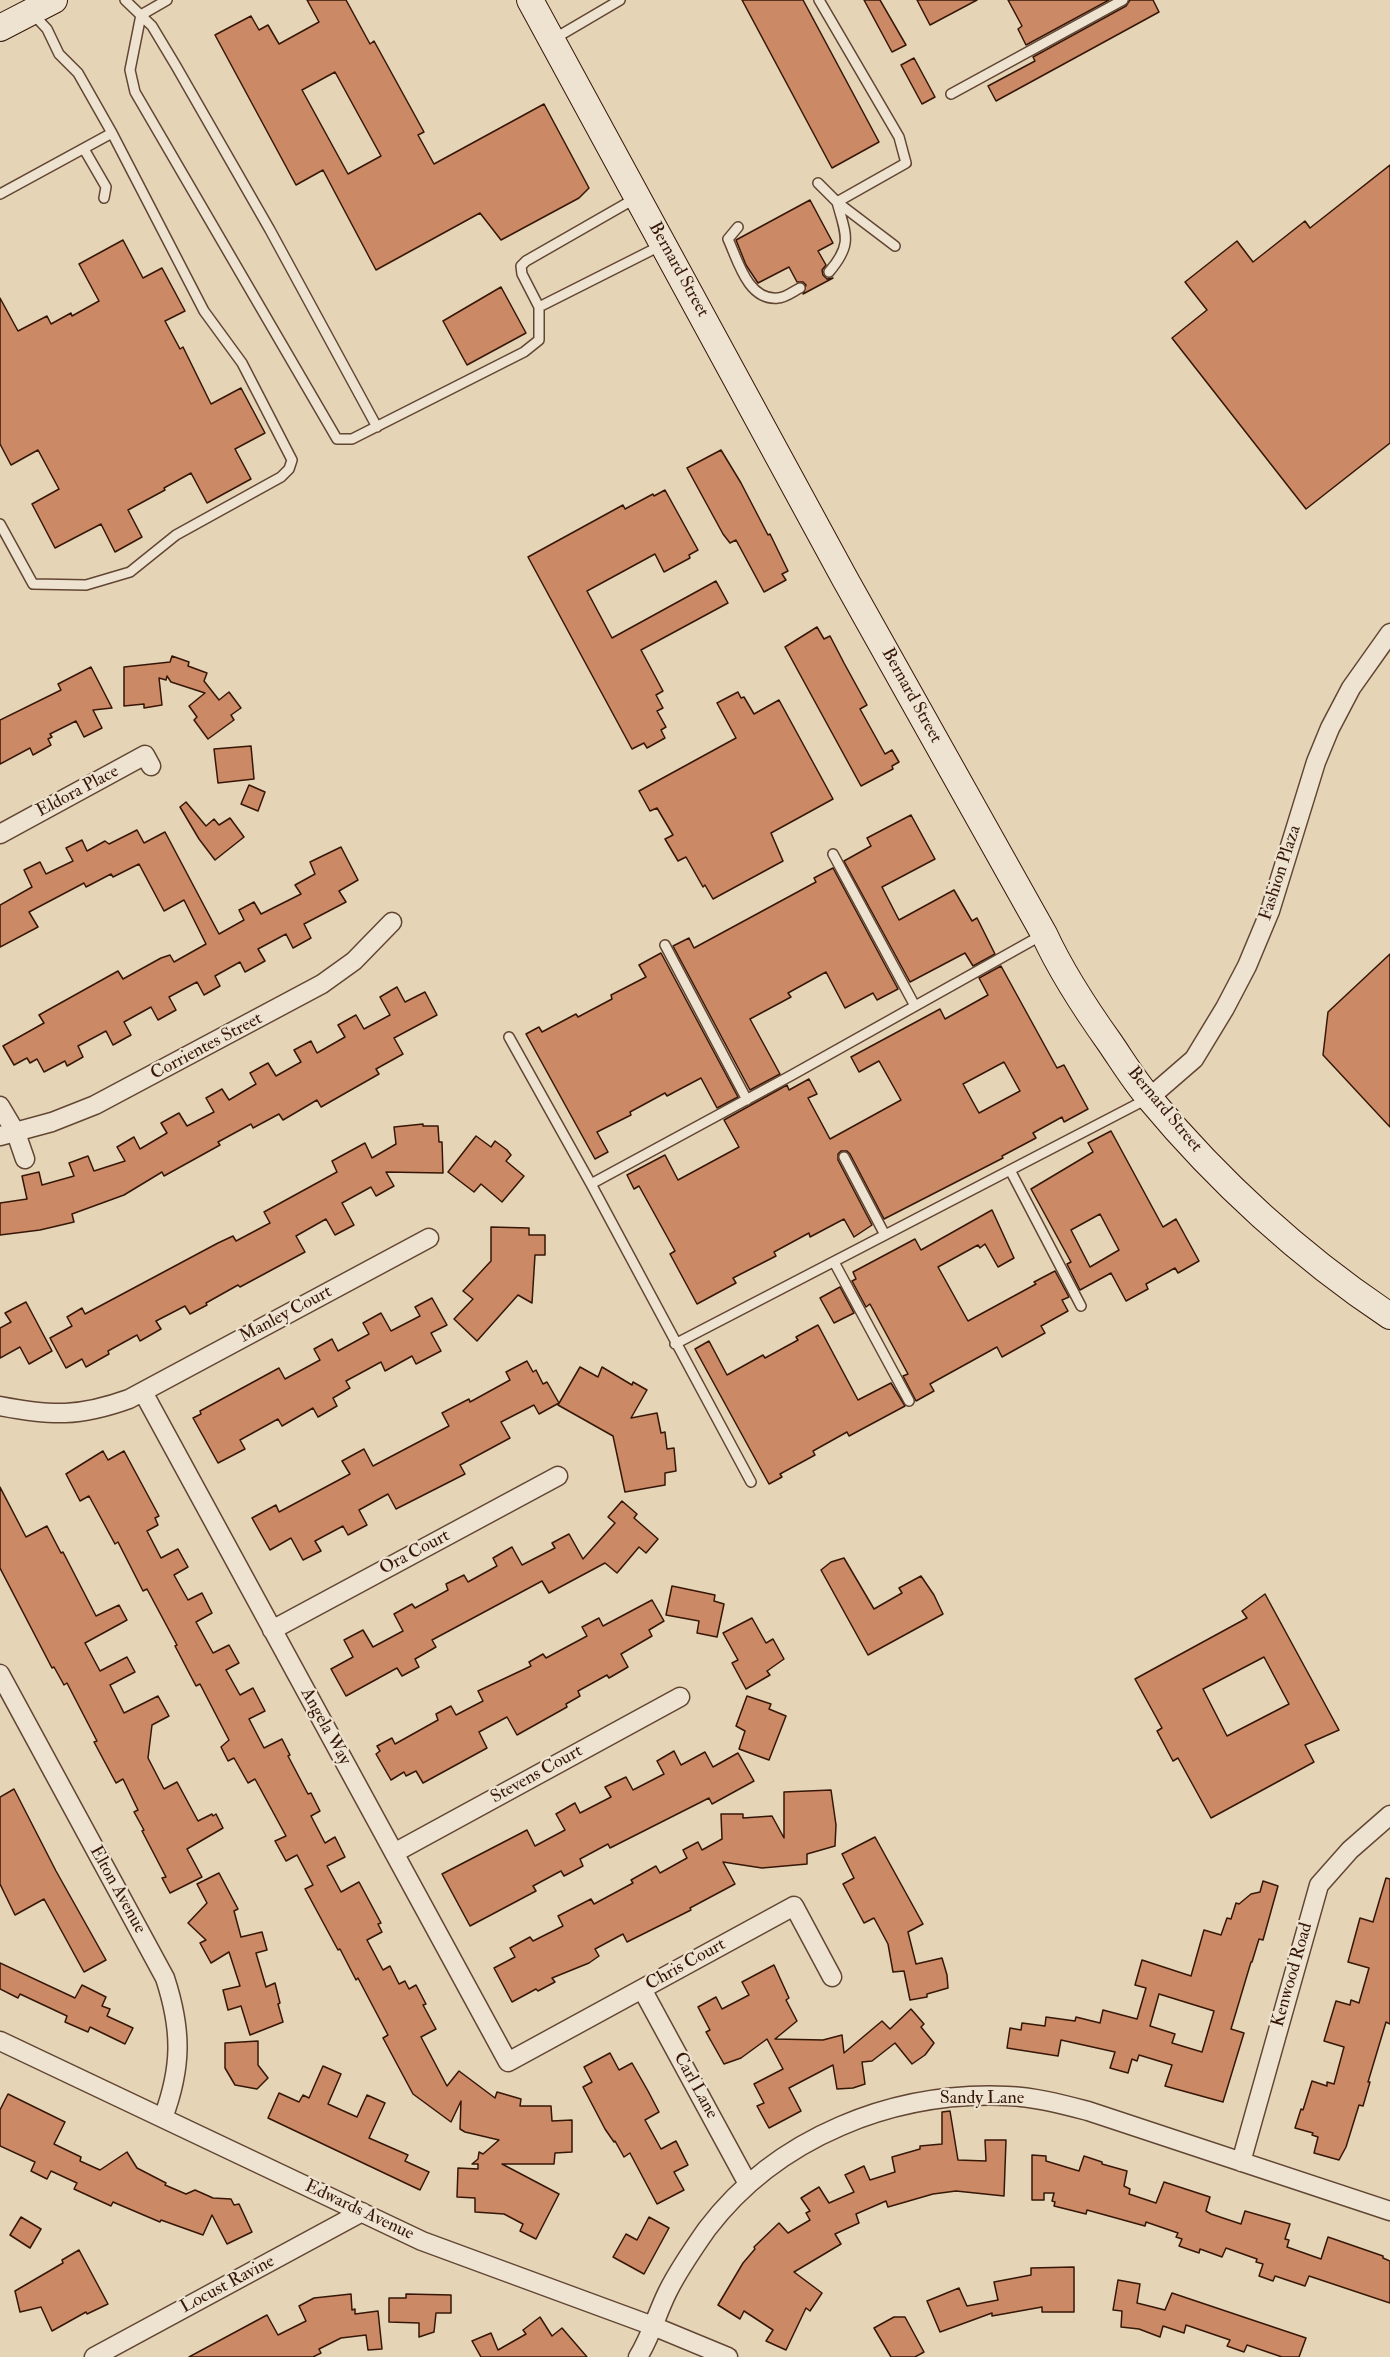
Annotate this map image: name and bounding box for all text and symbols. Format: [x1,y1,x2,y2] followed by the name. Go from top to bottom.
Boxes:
[643,219,713,321] street label: Bernard Street
[876,645,946,747] street label: Bernard Street
[33,761,123,823] street label: Eldora Place
[1255,823,1307,923] street label: Fashion Plaza
[147,1009,267,1085] street label: Corrientes Street
[1122,1063,1206,1157] street label: Bernard Street
[236,1282,336,1348] street label: Manley Court
[376,1526,454,1580] street label: Ora Court
[295,1685,355,1769] street label: Angela Way
[487,1741,587,1809] street label: Stevens Court
[84,1842,150,1938] street label: Elton Avenue
[1268,1920,1318,2030] street label: Kenwood Road
[642,1934,730,1996] street label: Chris Court
[668,2049,722,2123] street label: Carl Lane
[940,2088,1024,2110] street label: Sandy Lane
[301,2176,417,2246] street label: Edwards Avenue
[177,2251,279,2319] street label: Locust Ravine

